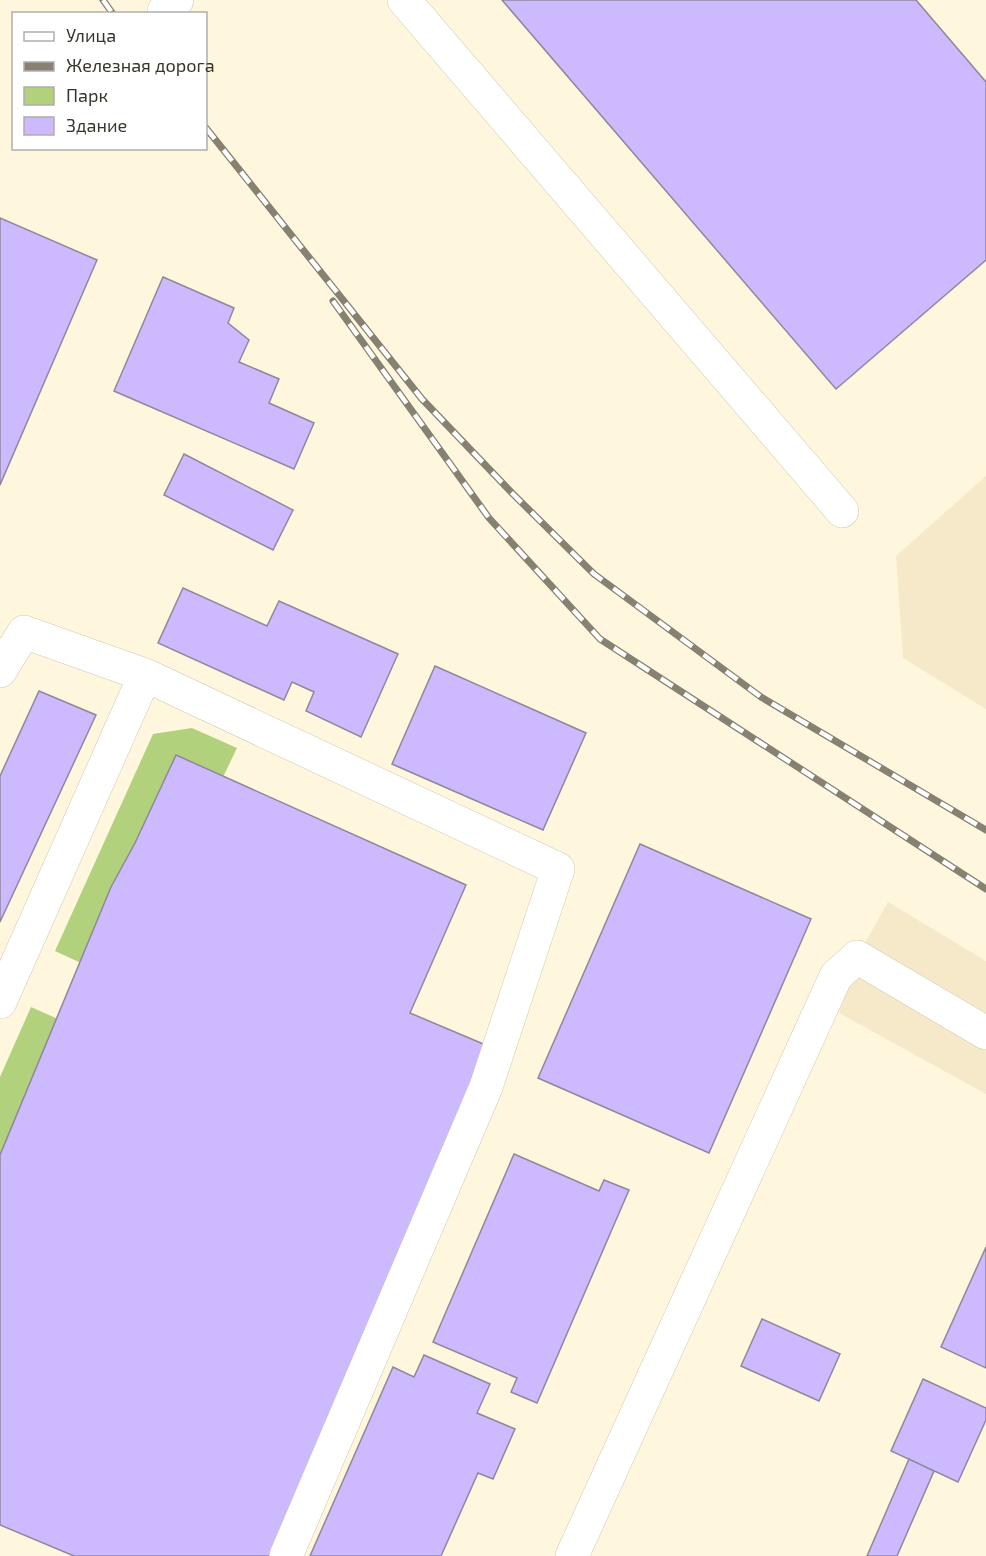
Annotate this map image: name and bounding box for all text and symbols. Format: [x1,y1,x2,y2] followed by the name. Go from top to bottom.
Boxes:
[12,12,207,150] legend
[66,24,116,46] text: Улица
[66,54,215,76] text: Железная дорога
[66,84,108,106] text: Парк
[66,114,127,136] text: Здание

